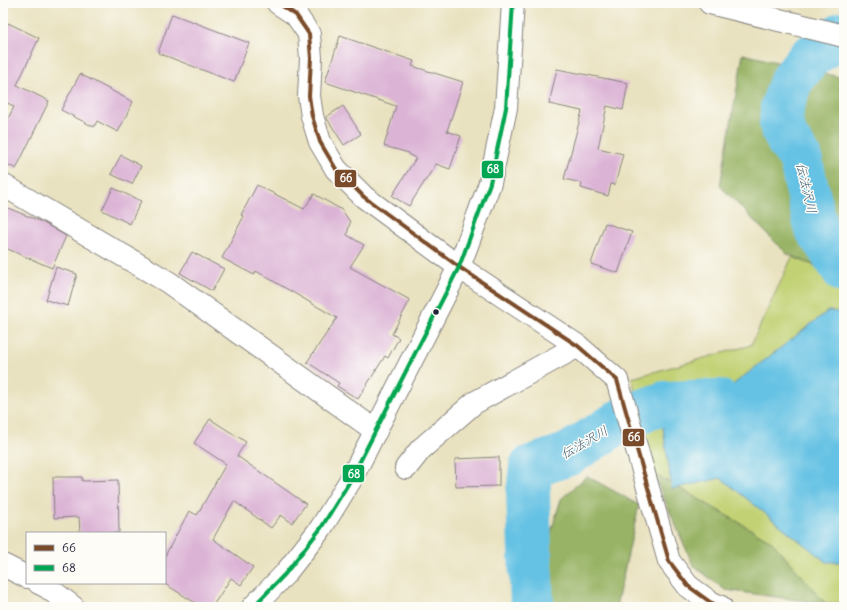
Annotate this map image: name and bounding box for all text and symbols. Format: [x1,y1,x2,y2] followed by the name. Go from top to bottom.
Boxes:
[481,160,504,179] line badge: 68
[792,161,821,215] water label: 伝法沢川
[487,162,499,176] text: 68
[334,169,357,188] line badge: 66
[340,171,352,185] text: 66
[431,307,441,317] unlabelled marker
[557,422,611,463] water label: 伝法沢川
[622,428,645,447] line badge: 66
[628,430,640,444] text: 66
[342,464,365,483] line badge: 68
[348,467,360,481] text: 68
[26,532,166,584] legend
[62,540,76,555] text: 66
[62,560,76,575] text: 68

